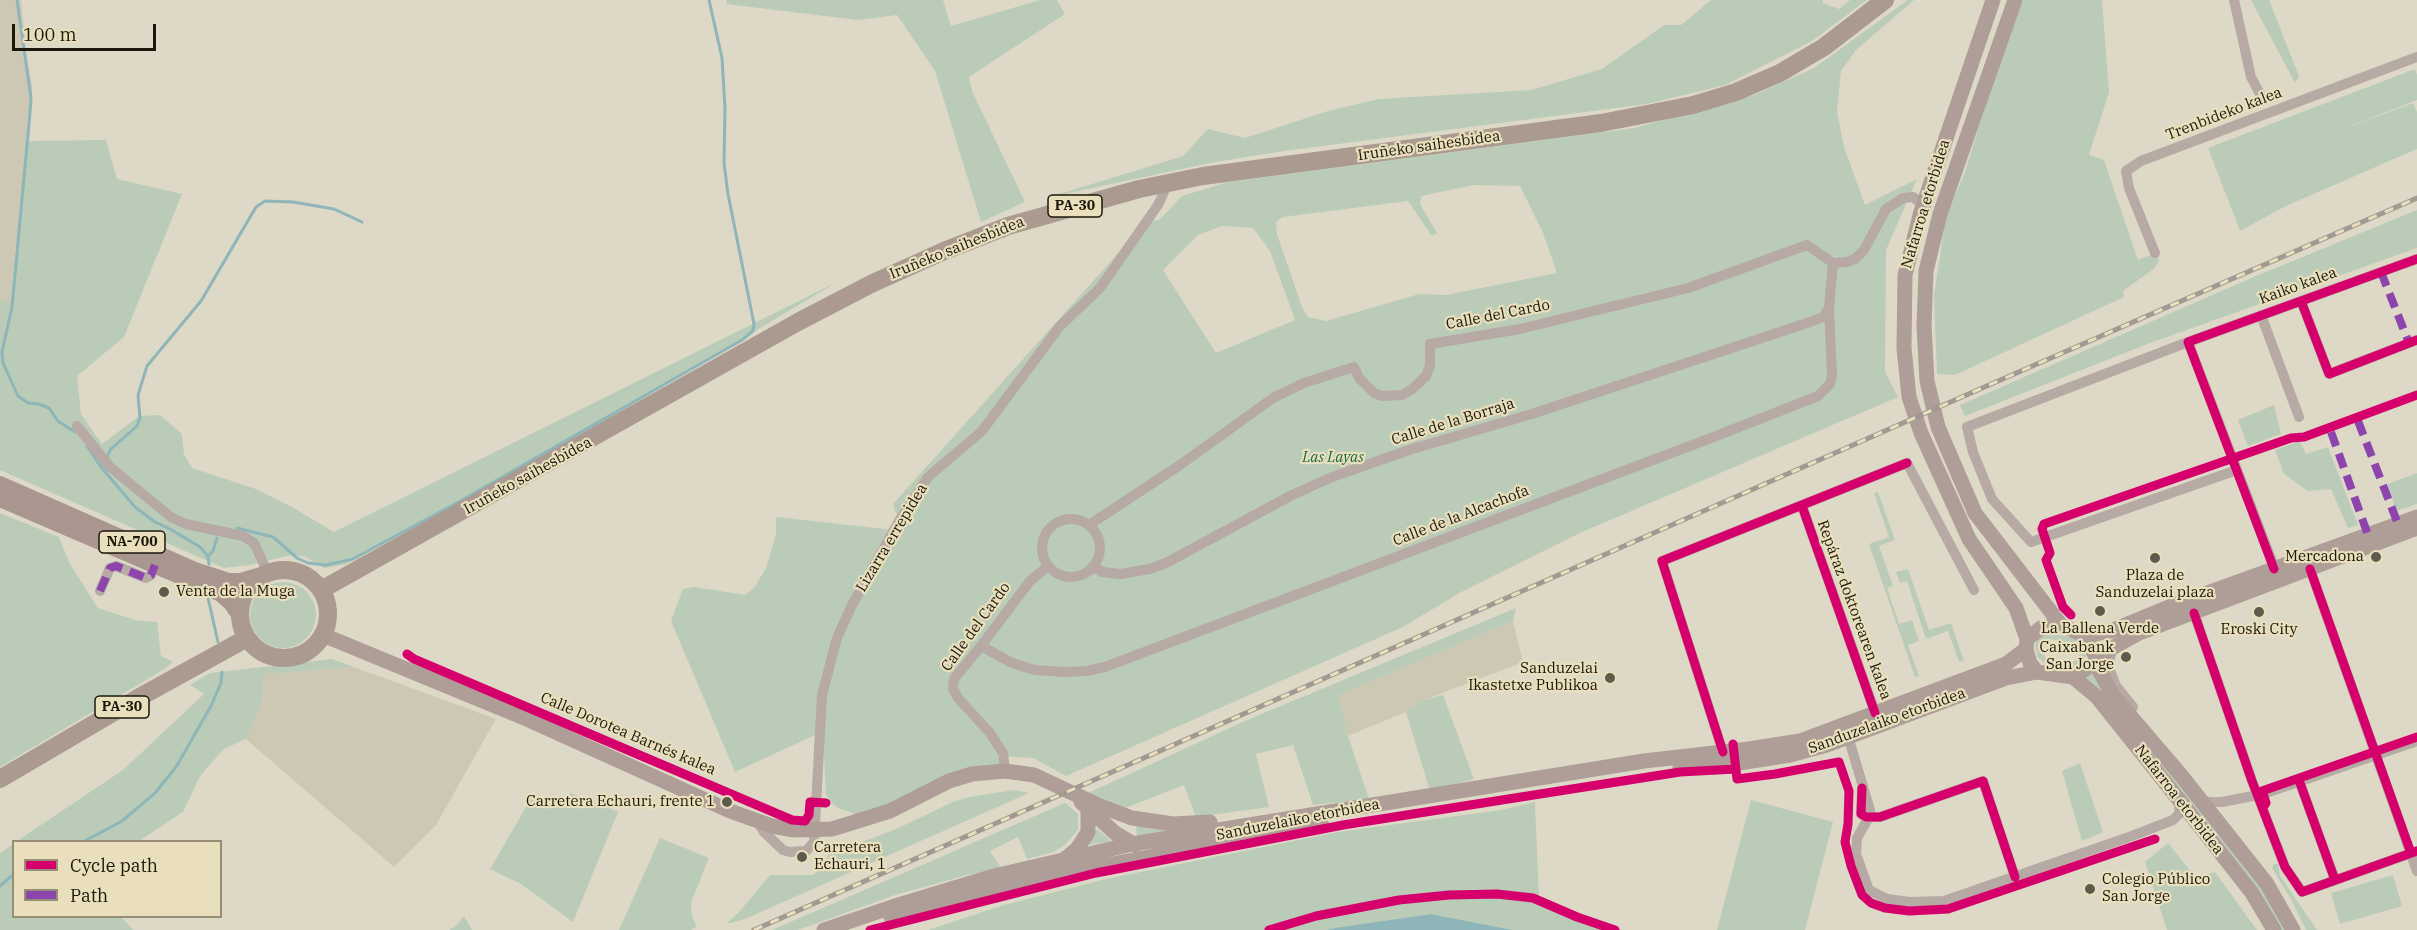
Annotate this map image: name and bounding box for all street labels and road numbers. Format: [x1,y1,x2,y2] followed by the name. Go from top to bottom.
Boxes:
[2163,84,2285,144] street label: Trenbideko kalea
[1357,127,1501,165] street label: Iruñeko saihesbidea
[1898,137,1954,271] street label: Nafarroa etorbidea
[1048,195,1102,217] road number: PA-30
[887,213,1027,283] street label: Iruñeko saihesbidea
[2257,264,2339,308] street label: Kaiko kalea
[1445,296,1551,334] street label: Calle del Cardo
[1389,395,1517,449] street label: Calle de la Borraja
[461,433,595,519] street label: Iruñeko saihesbidea
[853,481,931,595] street label: Lizarra errepidea
[1390,482,1532,550] street label: Calle de la Alcachofa
[1813,518,1895,702] street label: Repáraz doktorearen kalea
[99,531,165,553] road number: NA-700
[938,579,1014,675] street label: Calle del Cardo
[1806,684,1968,758] street label: Sanduzelaiko etorbidea
[538,689,718,779] street label: Calle Dorotea Barnés kalea
[95,696,149,718] road number: PA-30
[2131,742,2227,858] street label: Nafarroa etorbidea
[1215,795,1381,845] street label: Sanduzelaiko etorbidea

